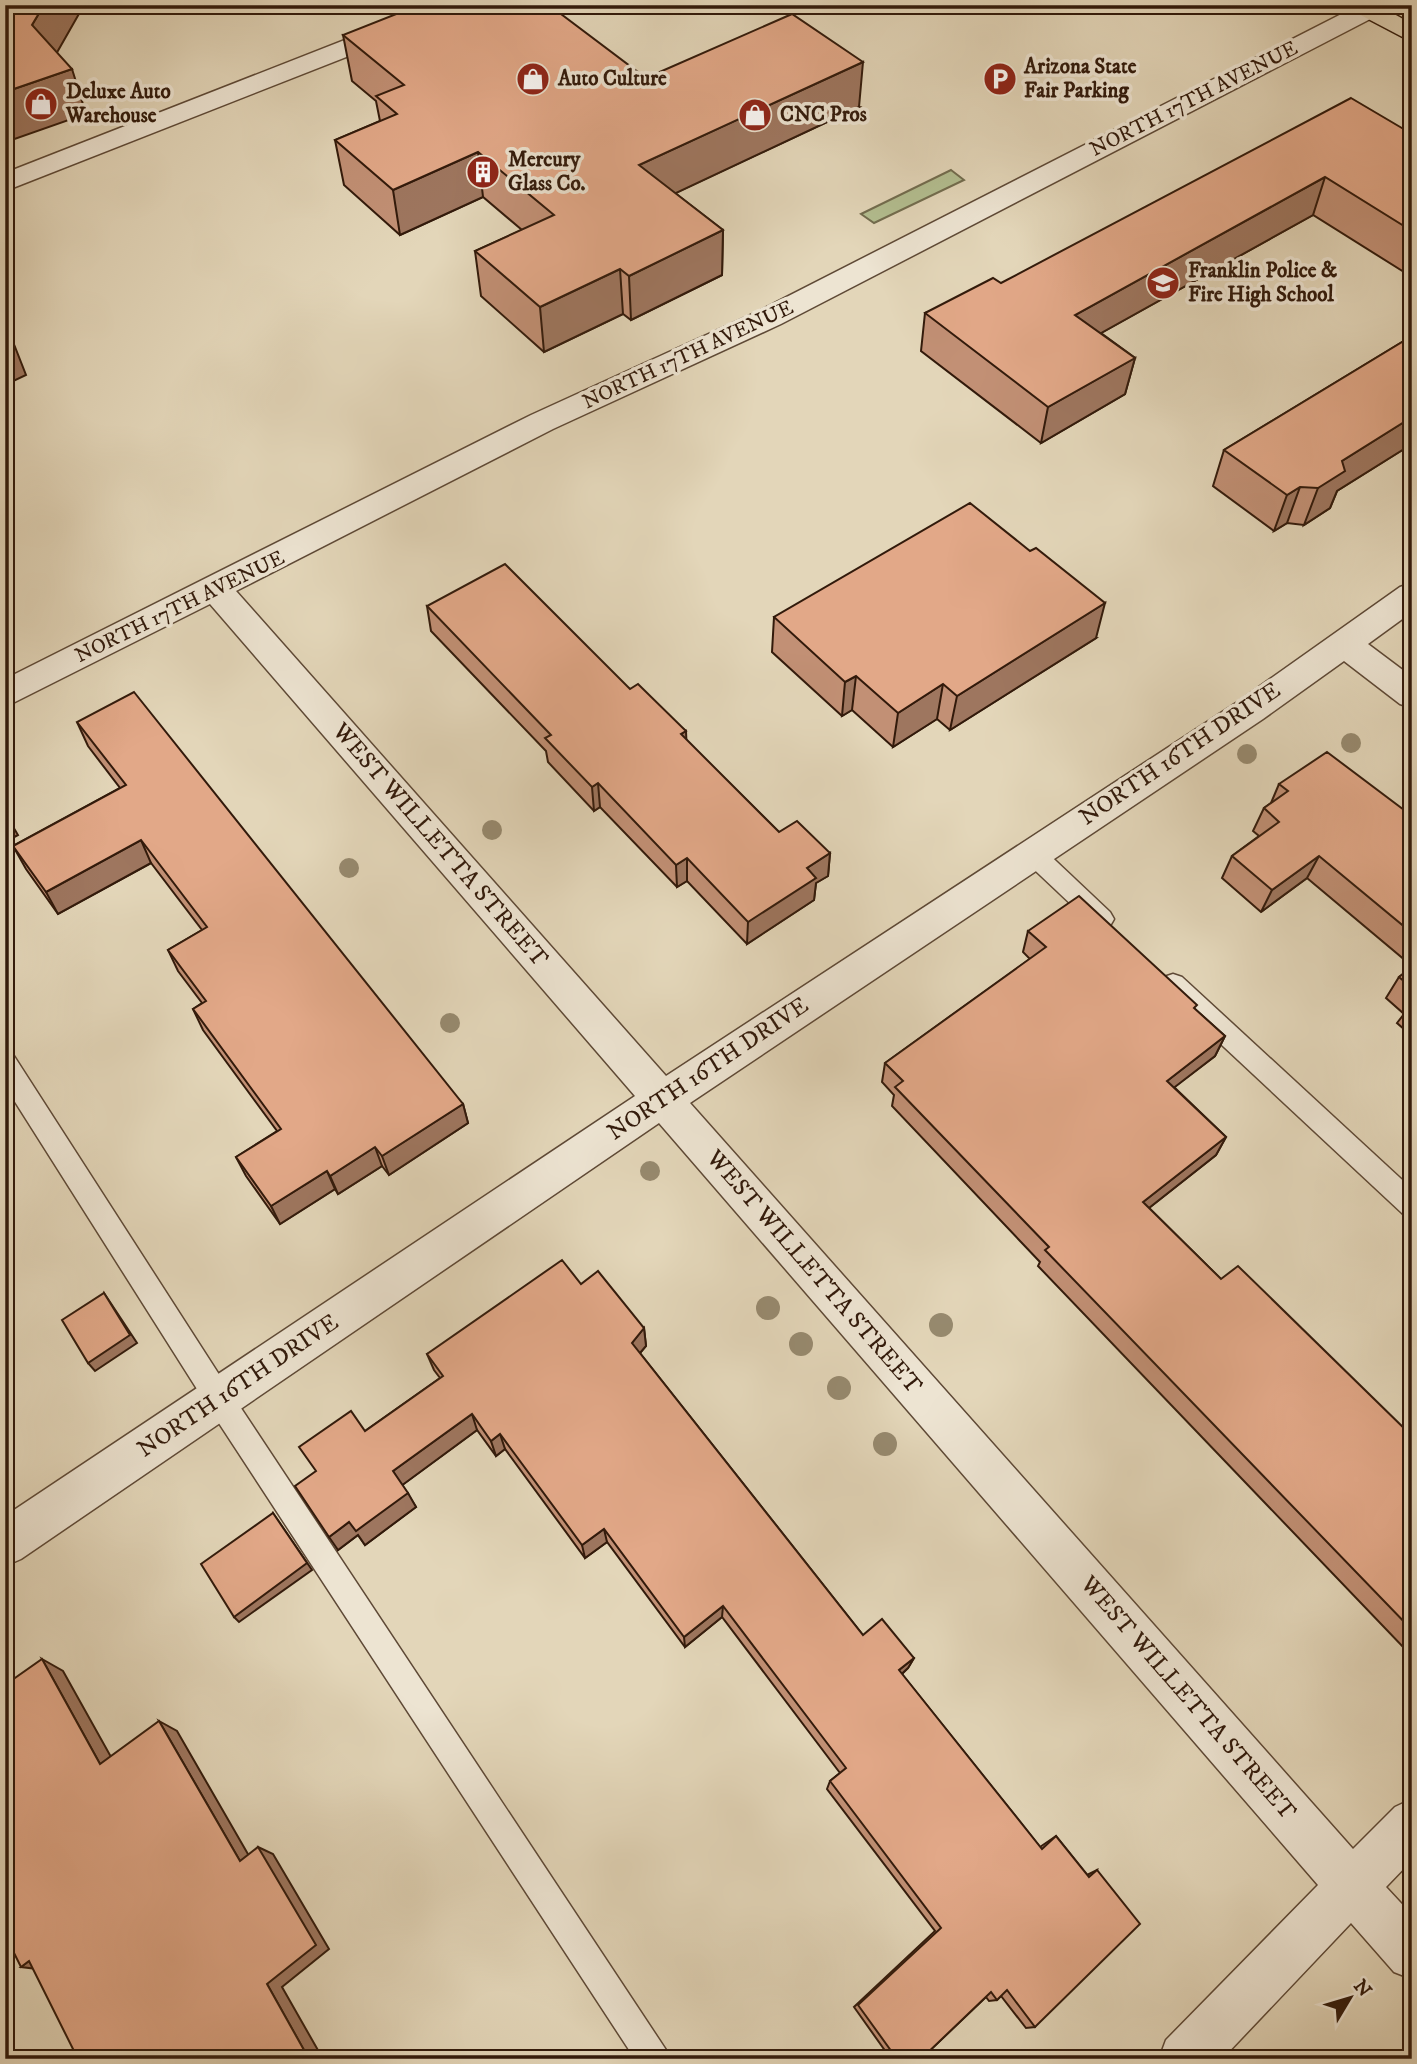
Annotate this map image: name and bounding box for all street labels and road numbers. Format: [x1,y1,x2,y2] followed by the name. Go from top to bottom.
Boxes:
[1086,35,1302,163] street label: NORTH 17TH AVENUE
[578,295,798,415] street label: NORTH 17TH AVENUE
[71,545,289,669] street label: NORTH 17TH AVENUE
[1074,676,1286,832] street label: NORTH 16TH DRIVE
[325,716,554,973] street label: WEST WILLETTA STREET
[602,991,814,1147] street label: NORTH 16TH DRIVE
[699,1143,928,1400] street label: WEST WILLETTA STREET
[132,1308,344,1464] street label: NORTH 16TH DRIVE
[1073,1569,1302,1826] street label: WEST WILLETTA STREET

